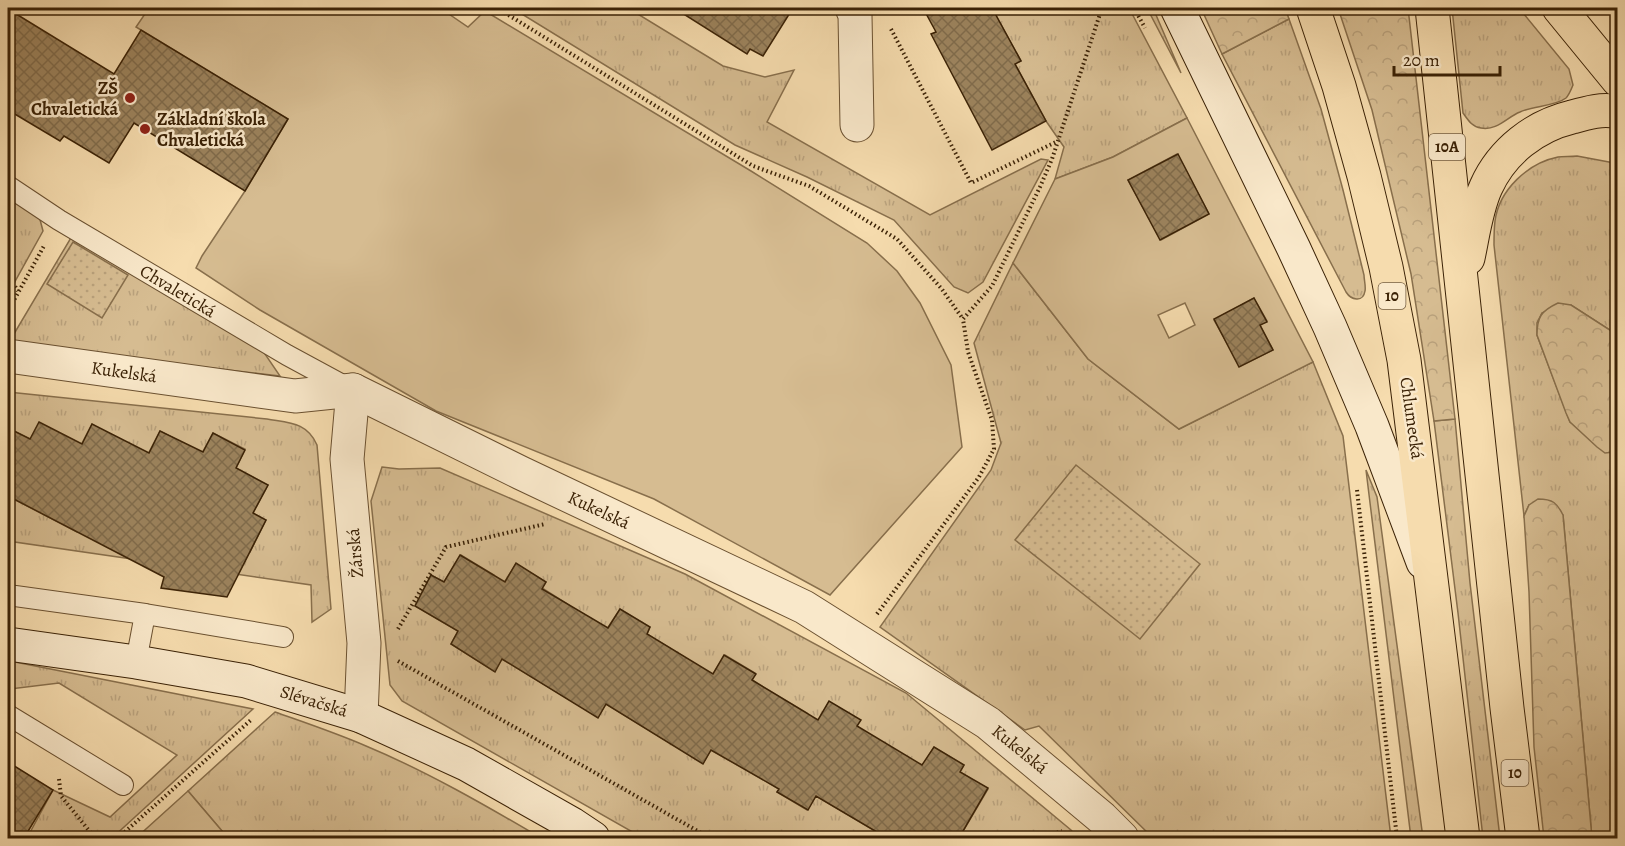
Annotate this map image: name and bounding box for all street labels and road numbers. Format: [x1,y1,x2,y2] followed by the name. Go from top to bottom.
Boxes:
[1429,134,1465,160] road number: 10A
[136,259,221,323] street label: Chvaletická
[1378,283,1406,309] road number: 10
[90,356,159,389] street label: Kukelská
[1394,375,1430,461] street label: Chlumecká
[564,485,635,535] street label: Kukelská
[341,527,369,579] street label: Žárská
[277,679,351,723] street label: Slévačská
[987,719,1054,779] street label: Kukelská
[1502,760,1528,786] road number: 10

